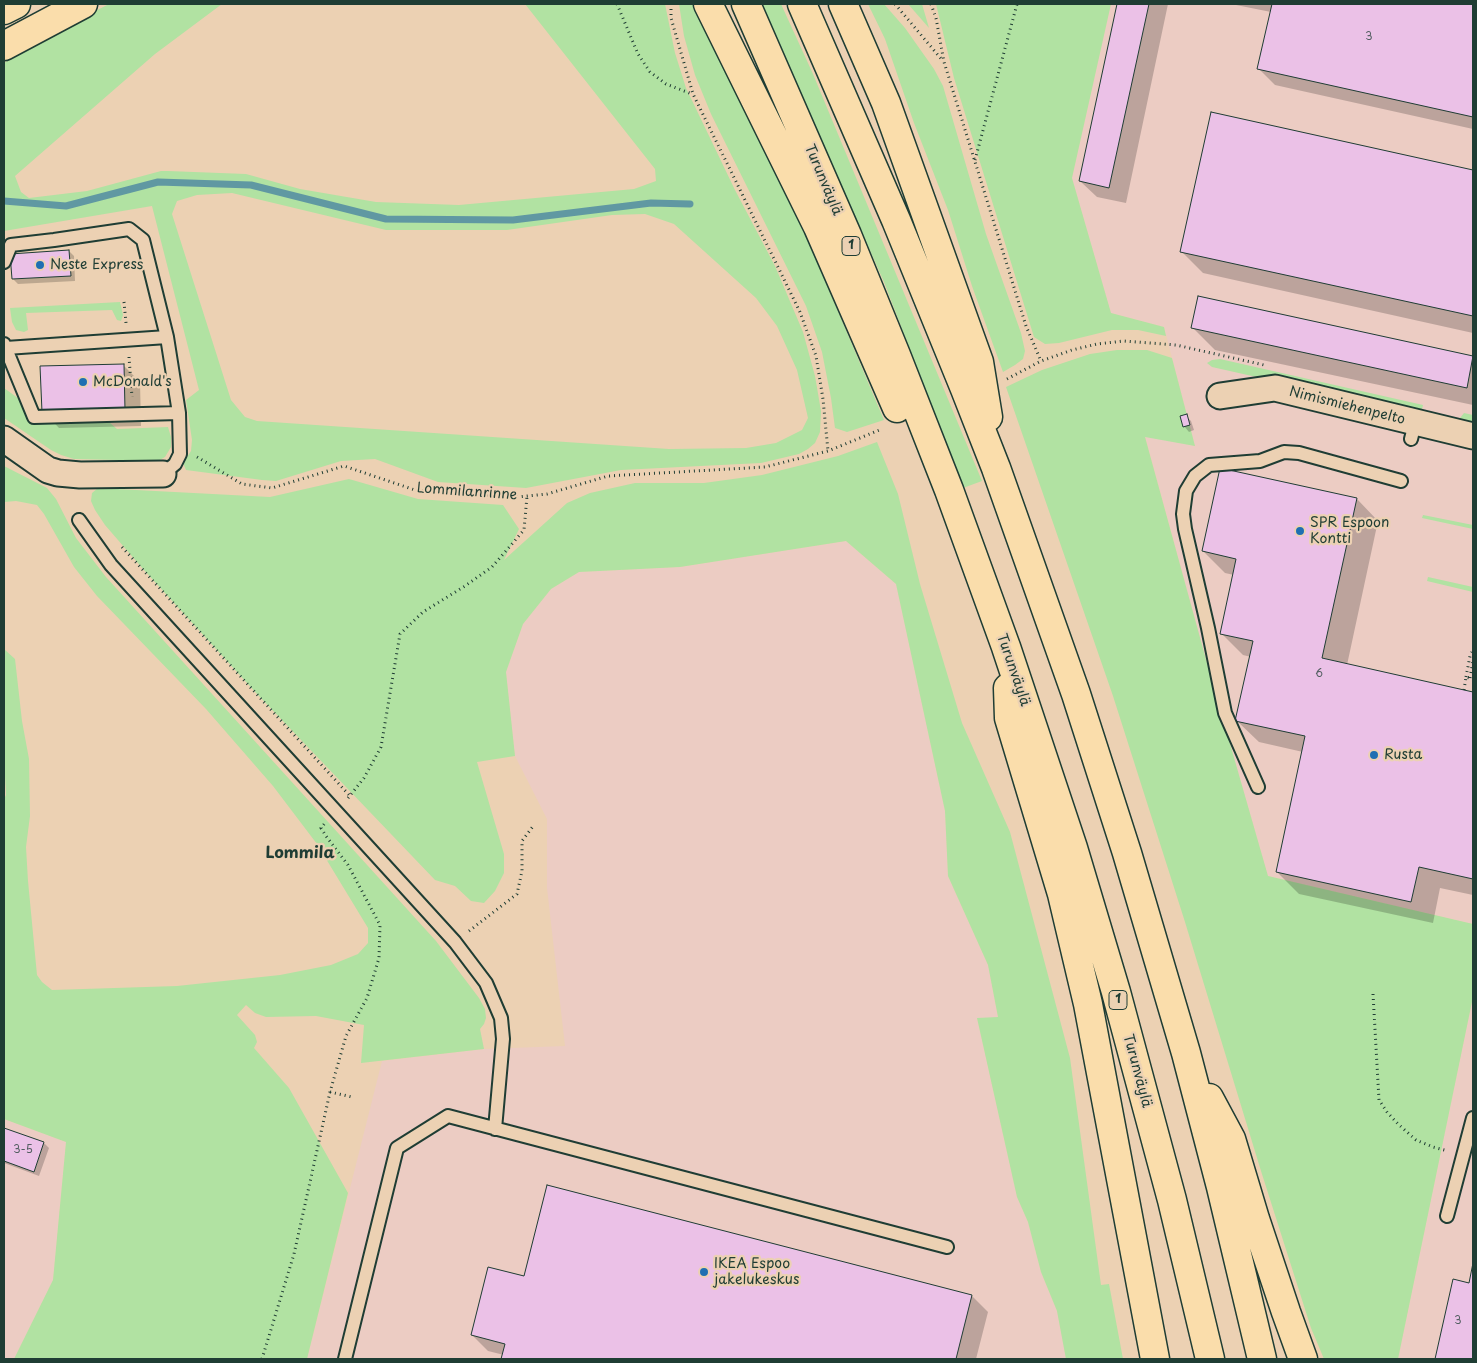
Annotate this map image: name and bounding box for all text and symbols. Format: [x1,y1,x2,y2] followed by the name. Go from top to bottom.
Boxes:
[1365,30,1373,44] house number: 3
[801,142,845,218] street label: Turunväylä
[842,237,860,256] road number: 1
[50,257,143,273] place label: Neste Express
[34,259,46,271] marker: Neste Express
[93,374,172,390] place label: McDonald's
[77,376,89,388] marker: McDonald's
[1287,383,1407,429] street label: Nimismiehenpelto
[416,480,518,504] street label: Lommilanrinne
[1310,515,1389,548] place label: SPR Espoon Kontti
[1294,525,1306,537] marker: SPR Espoon Kontti
[993,632,1033,708] street label: Turunväylä
[1315,667,1323,681] house number: 6
[1384,747,1422,763] place label: Rusta
[1368,749,1380,761] marker: Rusta
[265,844,335,864] district label: Lommila
[1109,990,1127,1010] road number: 1
[1119,1032,1155,1110] street label: Turunväylä
[13,1143,33,1157] house number: 3-5
[714,1256,799,1288] place label: IKEA Espoo jakelukeskus
[698,1266,710,1278] marker: IKEA Espoo jakelukeskus
[1454,1314,1462,1328] house number: 3

